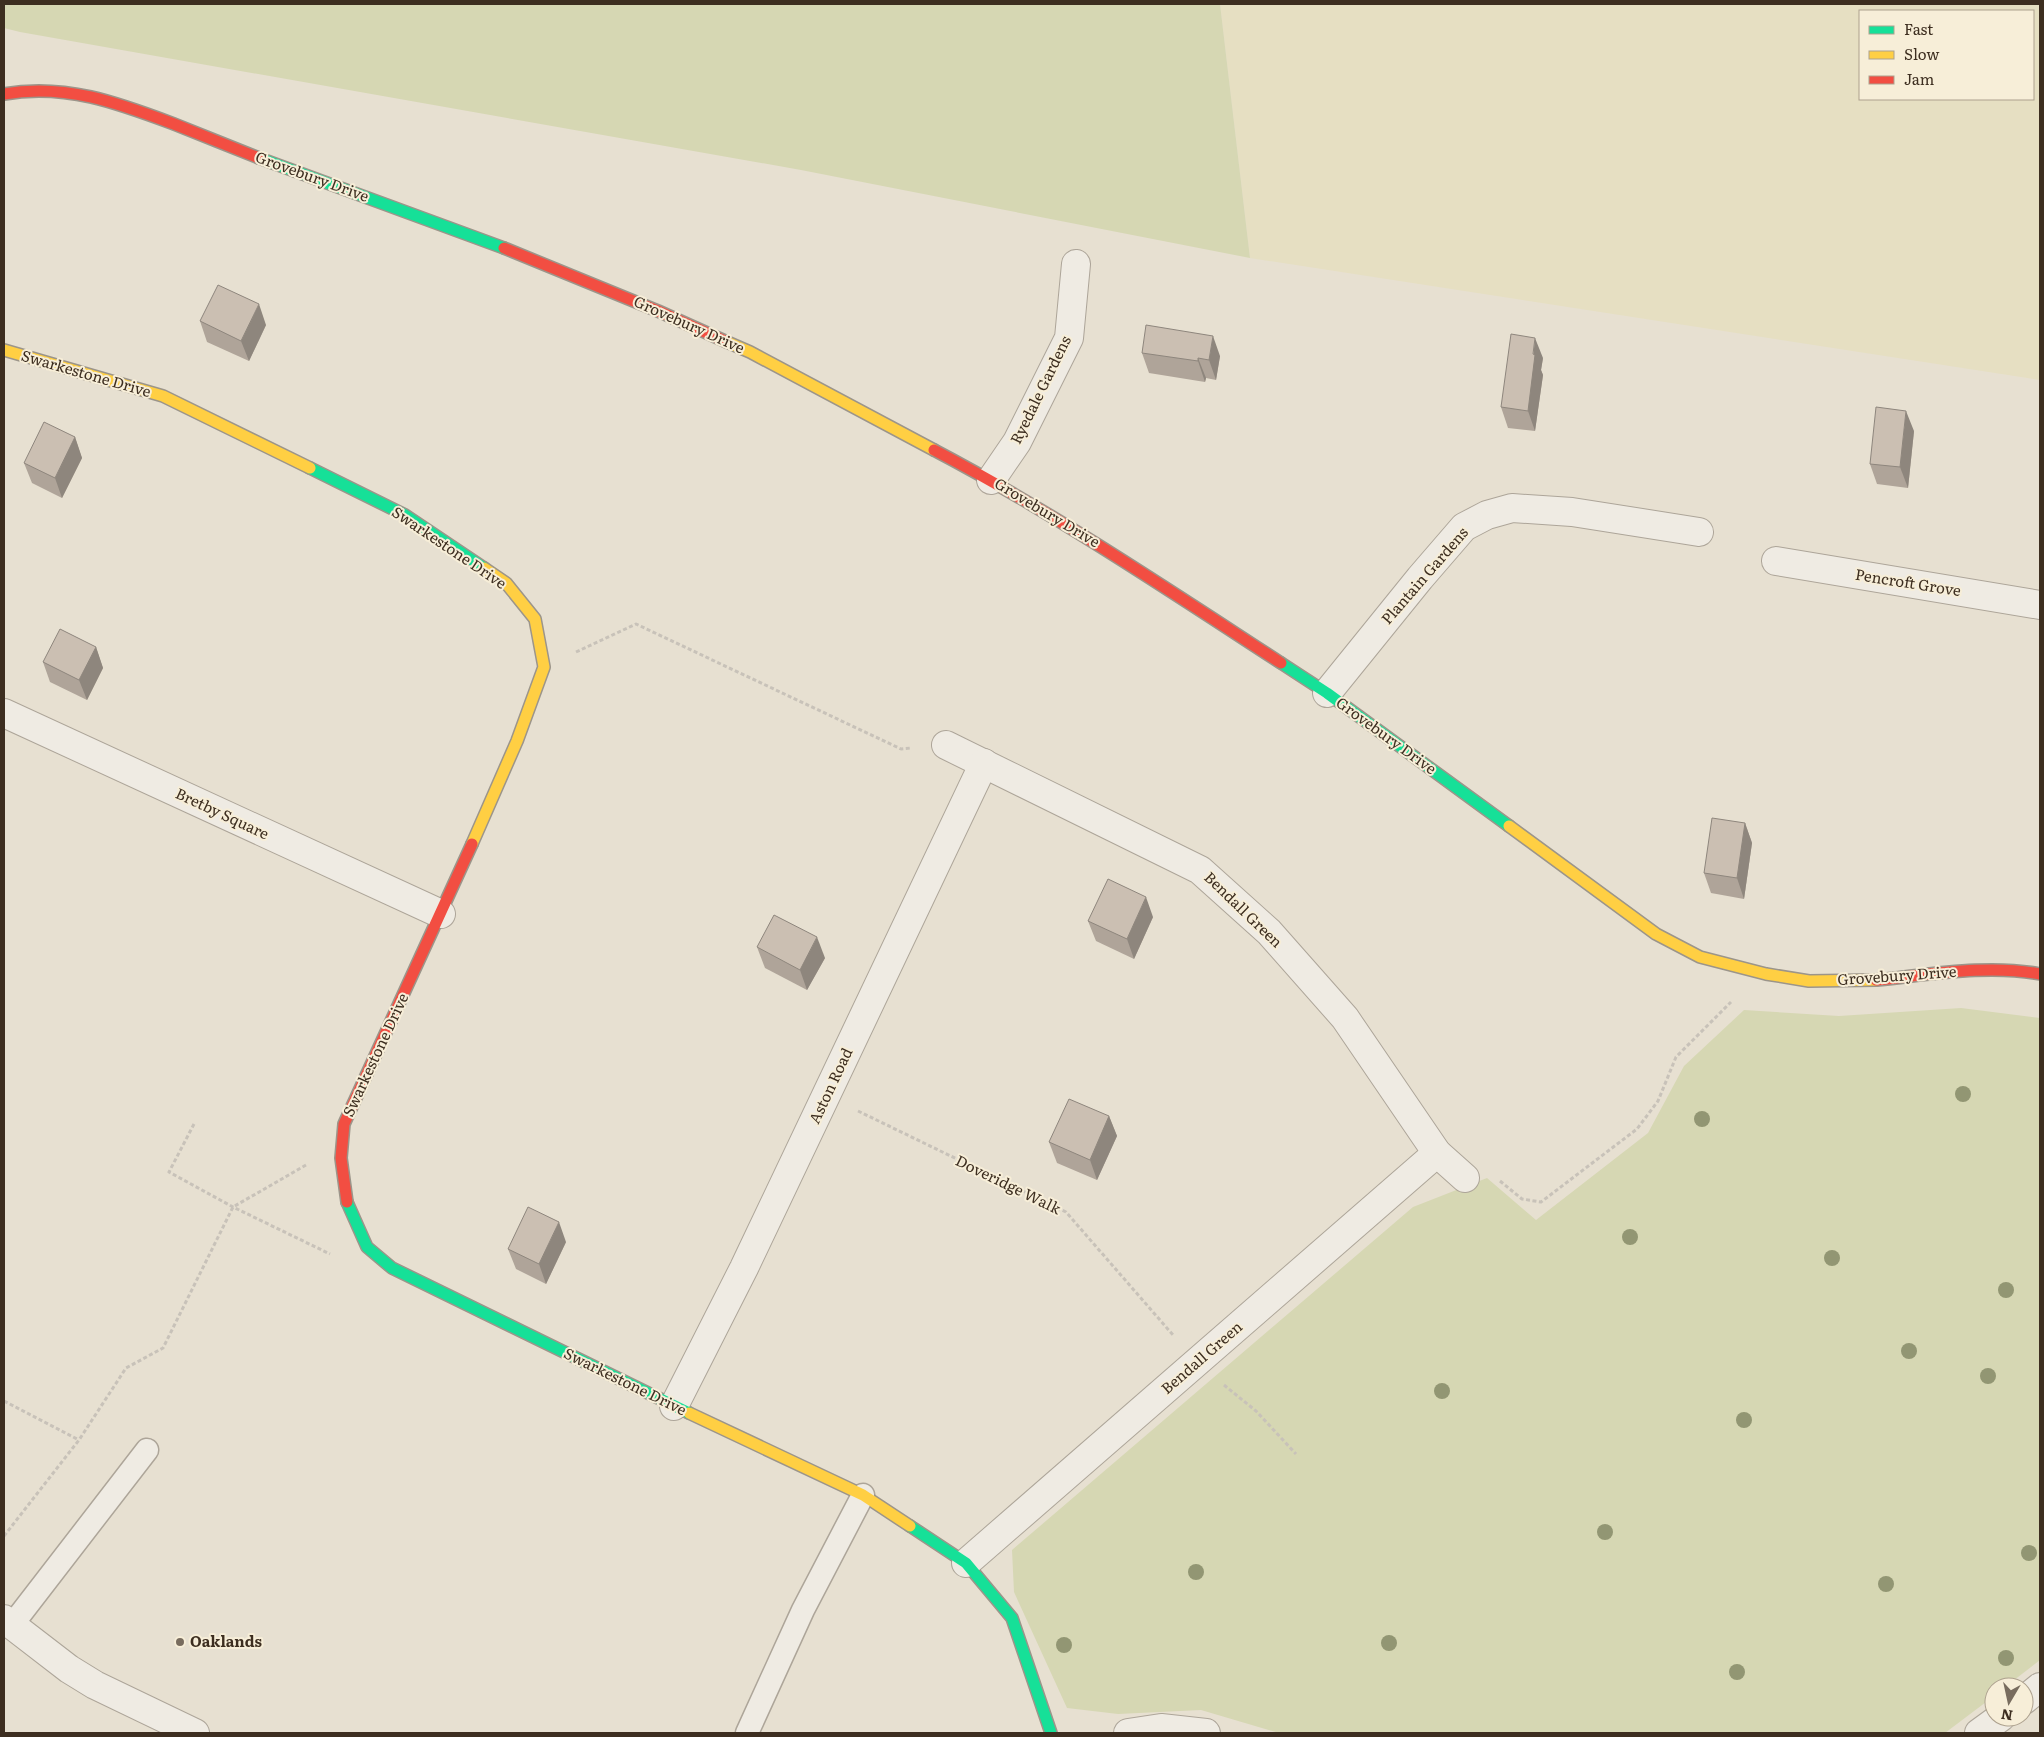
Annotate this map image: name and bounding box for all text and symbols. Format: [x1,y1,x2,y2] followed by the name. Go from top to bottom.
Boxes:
[1859,10,2034,100] legend
[1904,17,1933,40] text: Fast
[1904,42,1939,65] text: Slow
[1904,67,1935,90] text: Jam
[253,144,373,207] street label: Grovebury Drive
[630,289,749,358] street label: Grovebury Drive
[1003,331,1076,447] street label: Ryedale Gardens
[19,343,154,402] street label: Swarkestone Drive
[991,471,1105,552] street label: Grovebury Drive
[388,500,512,594] street label: Swarkestone Drive
[1375,521,1473,629] street label: Plantain Gardens
[1854,562,1963,601] street label: Pencroft Grove
[1332,690,1442,779] street label: Grovebury Drive
[172,781,273,844] street label: Bretby Square
[1200,865,1288,952] street label: Bendall Green
[1837,959,1957,990] street label: Grovebury Drive
[336,989,413,1120] street label: Swarkestone Drive
[802,1044,857,1127] street label: Aston Road
[952,1148,1066,1220] street label: Doveridge Walk
[1155,1315,1247,1399] street label: Bendall Green
[560,1341,691,1420] street label: Swarkestone Drive
[190,1629,263,1652] place label: Oaklands
[174,1636,186,1648] marker: Oaklands
[1984,1677,2034,1727] north arrow
[1999,1705,2014,1727] text: N

